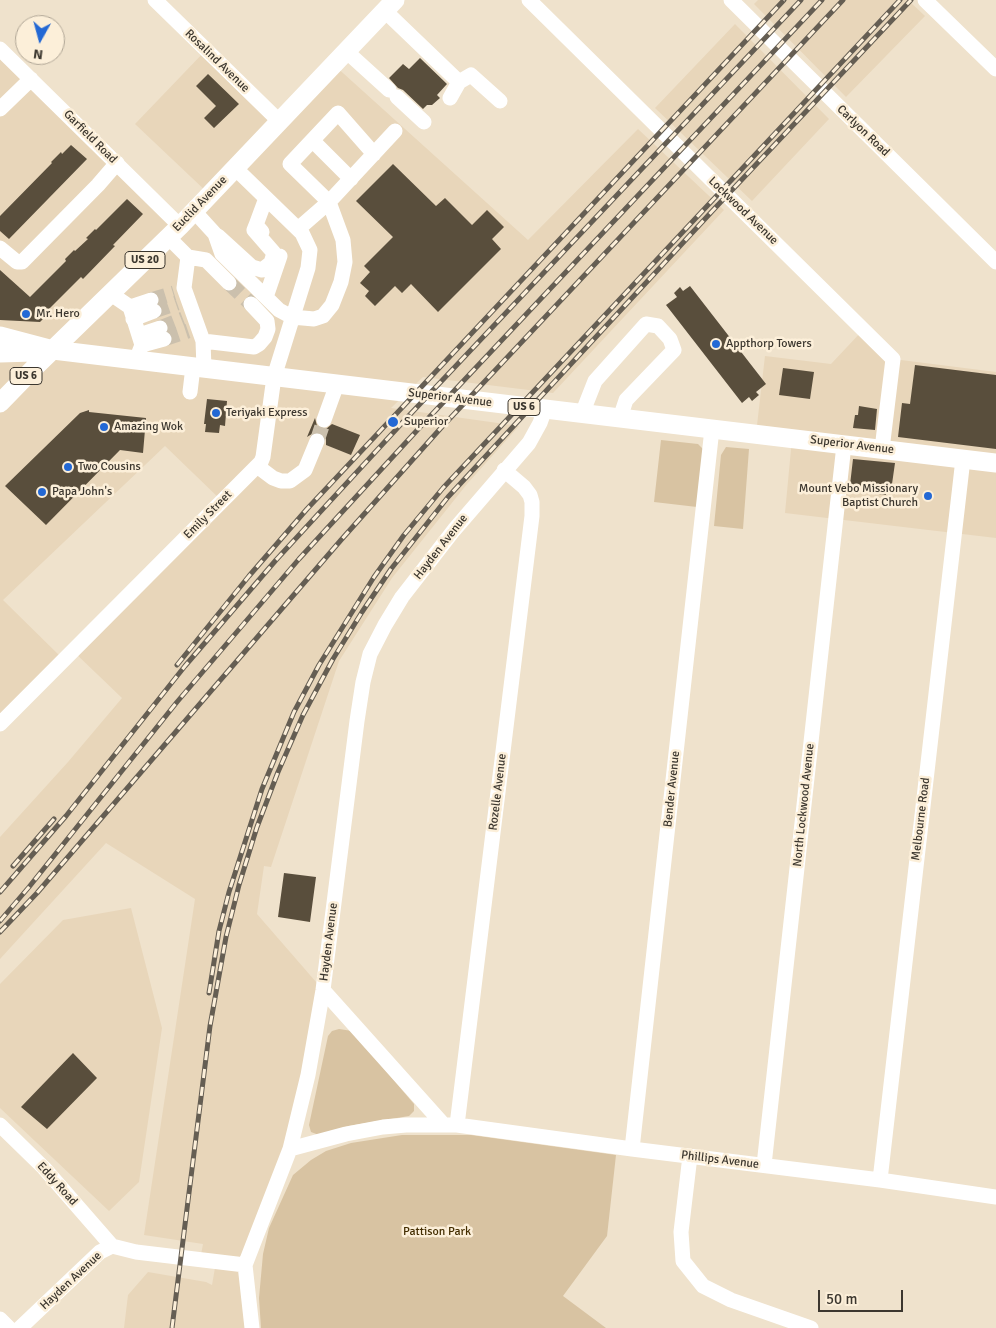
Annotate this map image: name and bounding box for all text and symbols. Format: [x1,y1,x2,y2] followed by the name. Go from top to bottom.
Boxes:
[15,15,65,65] north arrow
[182,26,252,96] street label: Rosalind Avenue
[32,45,44,63] text: N
[834,102,892,160] street label: Carlyon Road
[60,107,120,167] street label: Garfield Road
[170,173,230,235] street label: Euclid Avenue
[705,174,781,248] street label: Lockwood Avenue
[125,252,165,268] road number: US 20
[36,307,80,321] place label: Mr. Hero
[20,308,32,320] marker: Mr. Hero
[726,337,812,351] place label: Appthorp Towers
[710,338,722,350] marker: Appthorp Towers
[10,368,42,384] road number: US 6
[407,386,493,410] street label: Superior Avenue
[508,398,540,416] road number: US 6
[226,406,307,420] place label: Teriyaki Express
[210,407,222,419] marker: Teriyaki Express
[386,415,400,429] marker: Superior
[404,415,448,429] place label: Superior
[114,420,183,434] place label: Amazing Wok
[98,421,110,433] marker: Amazing Wok
[809,433,895,457] street label: Superior Avenue
[78,460,141,474] place label: Two Cousins
[62,461,74,473] marker: Two Cousins
[799,482,918,510] place label: Mount Vebo Missionary Baptist Church
[52,485,112,499] place label: Papa John's
[36,486,48,498] marker: Papa John's
[181,488,235,542] street label: Emily Street
[922,490,934,502] marker: Mount Vebo Missionary Baptist Church
[411,512,471,582] street label: Hayden Avenue
[790,743,818,867] street label: North Lockwood Avenue
[661,750,683,828] street label: Bender Avenue
[486,753,510,831] street label: Rozelle Avenue
[909,777,933,861] street label: Melbourne Road
[317,902,341,982] street label: Hayden Avenue
[680,1148,760,1172] street label: Phillips Avenue
[34,1159,80,1209] street label: Eddy Road
[403,1225,471,1239] park label: Pattison Park
[37,1249,105,1313] street label: Hayden Avenue
[821,1280,906,1312] scale bar
[826,1290,857,1308] text: 50 m

